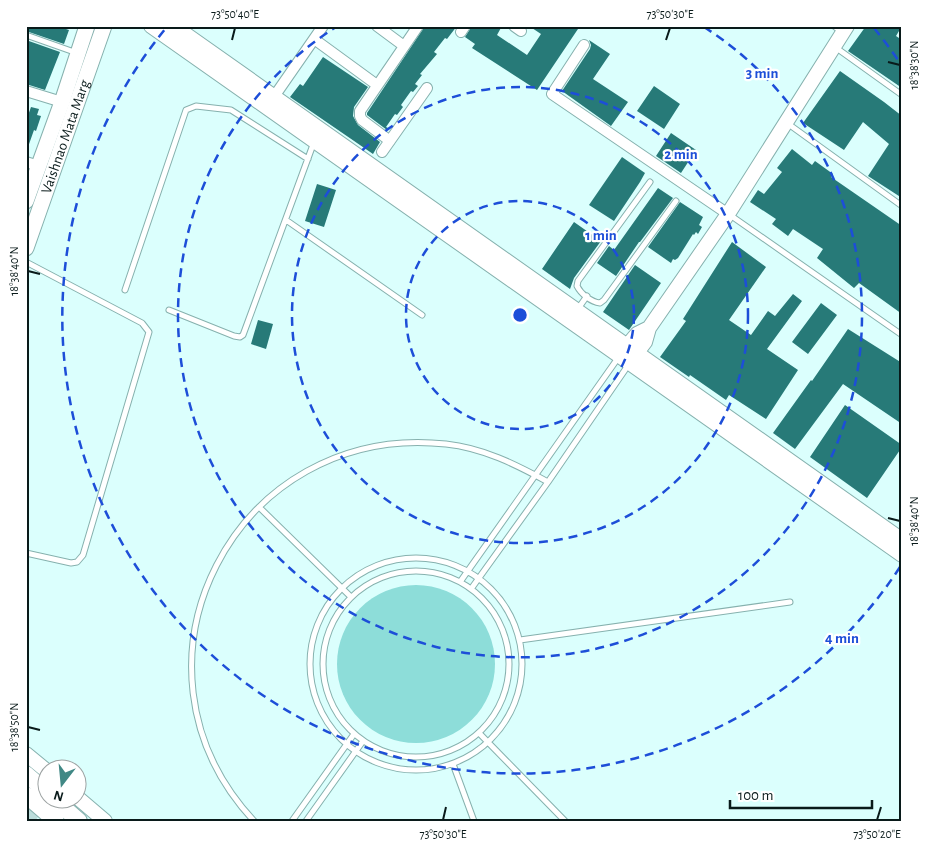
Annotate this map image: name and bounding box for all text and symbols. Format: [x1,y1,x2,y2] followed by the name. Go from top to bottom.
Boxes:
[211,8,259,20] text: 73°50'40"E
[646,8,694,20] text: 73°50'30"E
[908,41,920,89] text: 18°38'30"N
[746,66,778,81] text: 3 min
[39,77,93,196] street label: Vaishnao Mata Marg
[664,147,698,162] text: 2 min
[585,228,617,243] text: 1 min
[8,246,20,296] text: 18°38'40"N
[511,306,529,324] centre of rings
[908,496,920,546] text: 18°38'40"N
[825,631,859,646] text: 4 min
[8,703,20,751] text: 18°38'50"N
[38,760,88,810] north arrow
[730,777,873,809] scale bar
[52,787,65,804] text: N
[738,788,773,803] text: 100 m
[419,828,467,840] text: 73°50'30"E
[853,828,901,840] text: 73°50'20"E

